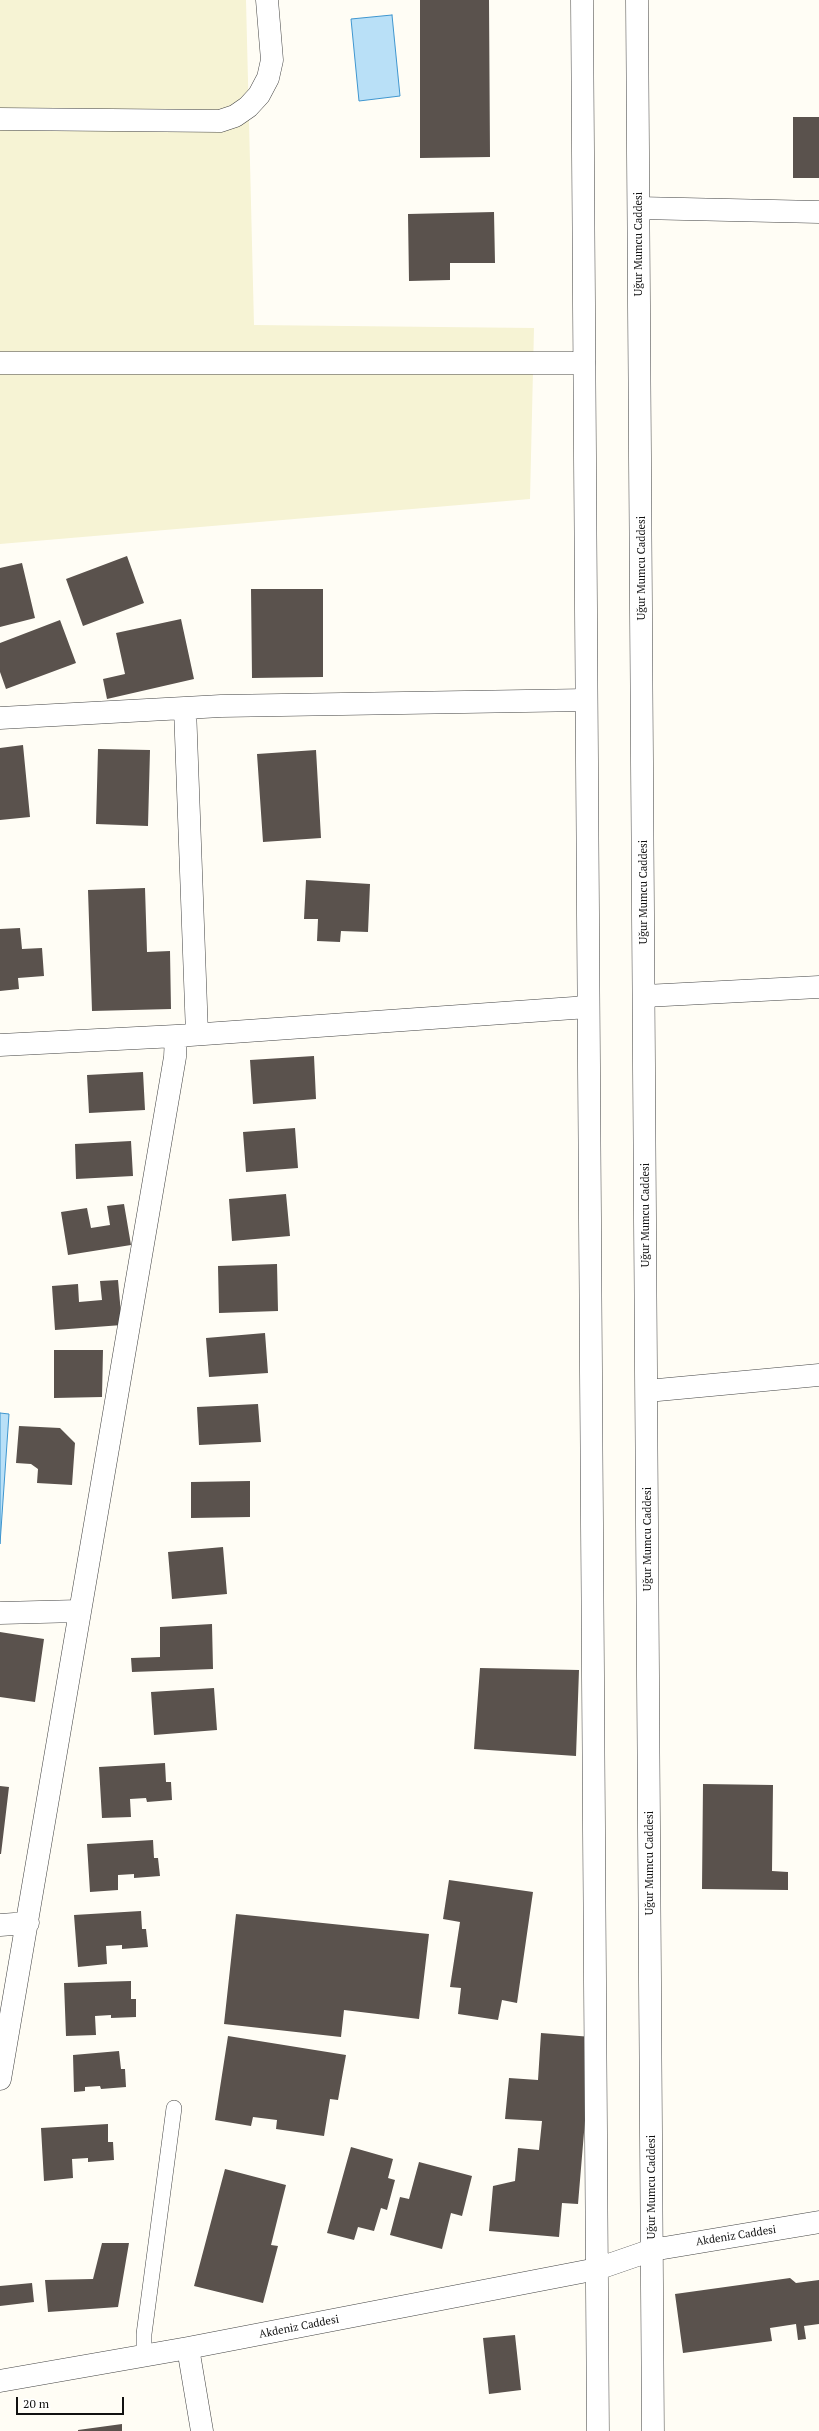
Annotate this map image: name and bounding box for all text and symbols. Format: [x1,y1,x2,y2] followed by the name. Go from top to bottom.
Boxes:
[632,192,646,296] street label: Uğur Mumcu Caddesi
[635,516,649,620] street label: Uğur Mumcu Caddesi
[637,840,651,944] street label: Uğur Mumcu Caddesi
[639,1163,653,1267] street label: Uğur Mumcu Caddesi
[641,1487,655,1591] street label: Uğur Mumcu Caddesi
[643,1811,657,1915] street label: Uğur Mumcu Caddesi
[645,2135,659,2239] street label: Uğur Mumcu Caddesi
[695,2223,777,2249] street label: Akdeniz Caddesi
[258,2313,340,2341] street label: Akdeniz Caddesi
[18,2389,126,2415] scale bar
[23,2396,49,2411] text: 20 m

